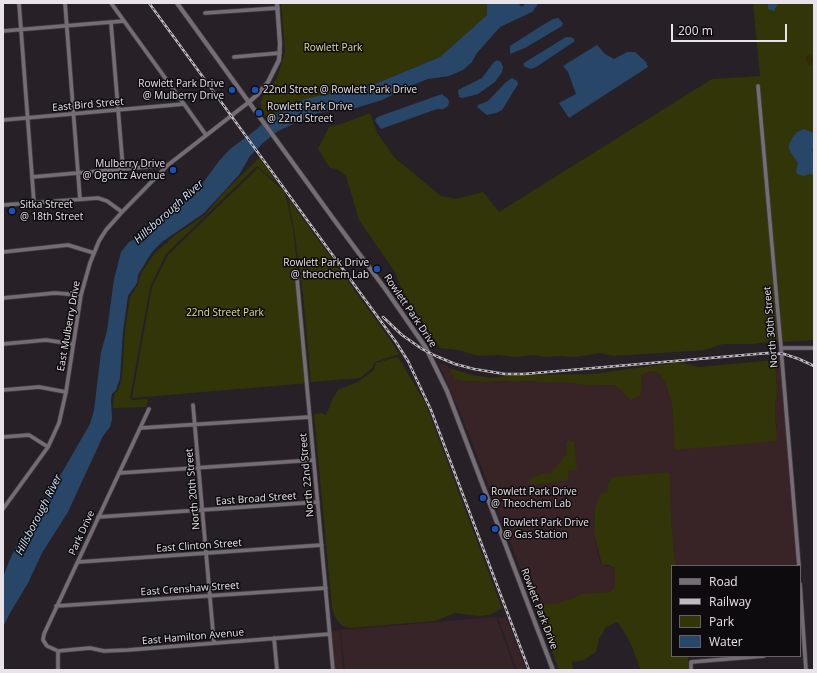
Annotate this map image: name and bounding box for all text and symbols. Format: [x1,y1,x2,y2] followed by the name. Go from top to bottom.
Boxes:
[673,16,789,42] scale bar
[678,22,713,39] text: 200 m
[304,42,362,54] park label: Rowlett Park
[138,78,224,102] place label: Rowlett Park Drive @ Mulberry Drive
[263,84,417,96] place label: 22nd Street @ Rowlett Park Drive
[227,85,237,95] marker: Rowlett Park Drive @ Mulberry Drive
[250,85,260,95] marker: 22nd Street @ Rowlett Park Drive
[52,96,124,114] street label: East Bird Street
[267,101,353,124] place label: Rowlett Park Drive @ 22nd Street
[254,108,264,118] marker: Rowlett Park Drive @ 22nd Street
[82,158,165,182] place label: Mulberry Drive @ Ogontz Avenue
[168,165,178,175] marker: Mulberry Drive @ Ogontz Avenue
[132,177,206,247] water label: Hillsborough River
[20,199,83,222] place label: Sitka Street @ 18th Street
[7,206,17,216] marker: Sitka Street @ 18th Street
[283,257,369,280] place label: Rowlett Park Drive @ theochem Lab
[372,264,382,274] marker: Rowlett Park Drive @ theochem Lab
[381,272,439,350] street label: Rowlett Park Drive
[55,280,83,372] street label: East Mulberry Drive
[761,286,781,368] street label: North 30th Street
[186,307,264,319] park label: 22nd Street Park
[297,433,317,517] street label: North 22nd Street
[183,448,203,530] street label: North 20th Street
[13,472,65,558] water label: Hillsborough River
[491,486,577,510] place label: Rowlett Park Drive @ Theochem Lab
[215,490,297,508] street label: East Broad Street
[478,493,488,503] marker: Rowlett Park Drive @ Theochem Lab
[66,509,98,557] street label: Park Drive
[503,517,589,540] place label: Rowlett Park Drive @ Gas Station
[490,524,500,534] marker: Rowlett Park Drive @ Gas Station
[156,537,242,555] street label: East Clinton Street
[671,565,801,657] legend
[518,567,560,651] street label: Rowlett Park Drive
[709,573,738,590] text: Road
[140,580,240,598] street label: East Crenshaw Street
[709,593,751,610] text: Railway
[709,613,734,630] text: Park
[141,627,245,647] street label: East Hamilton Avenue
[709,633,743,650] text: Water

